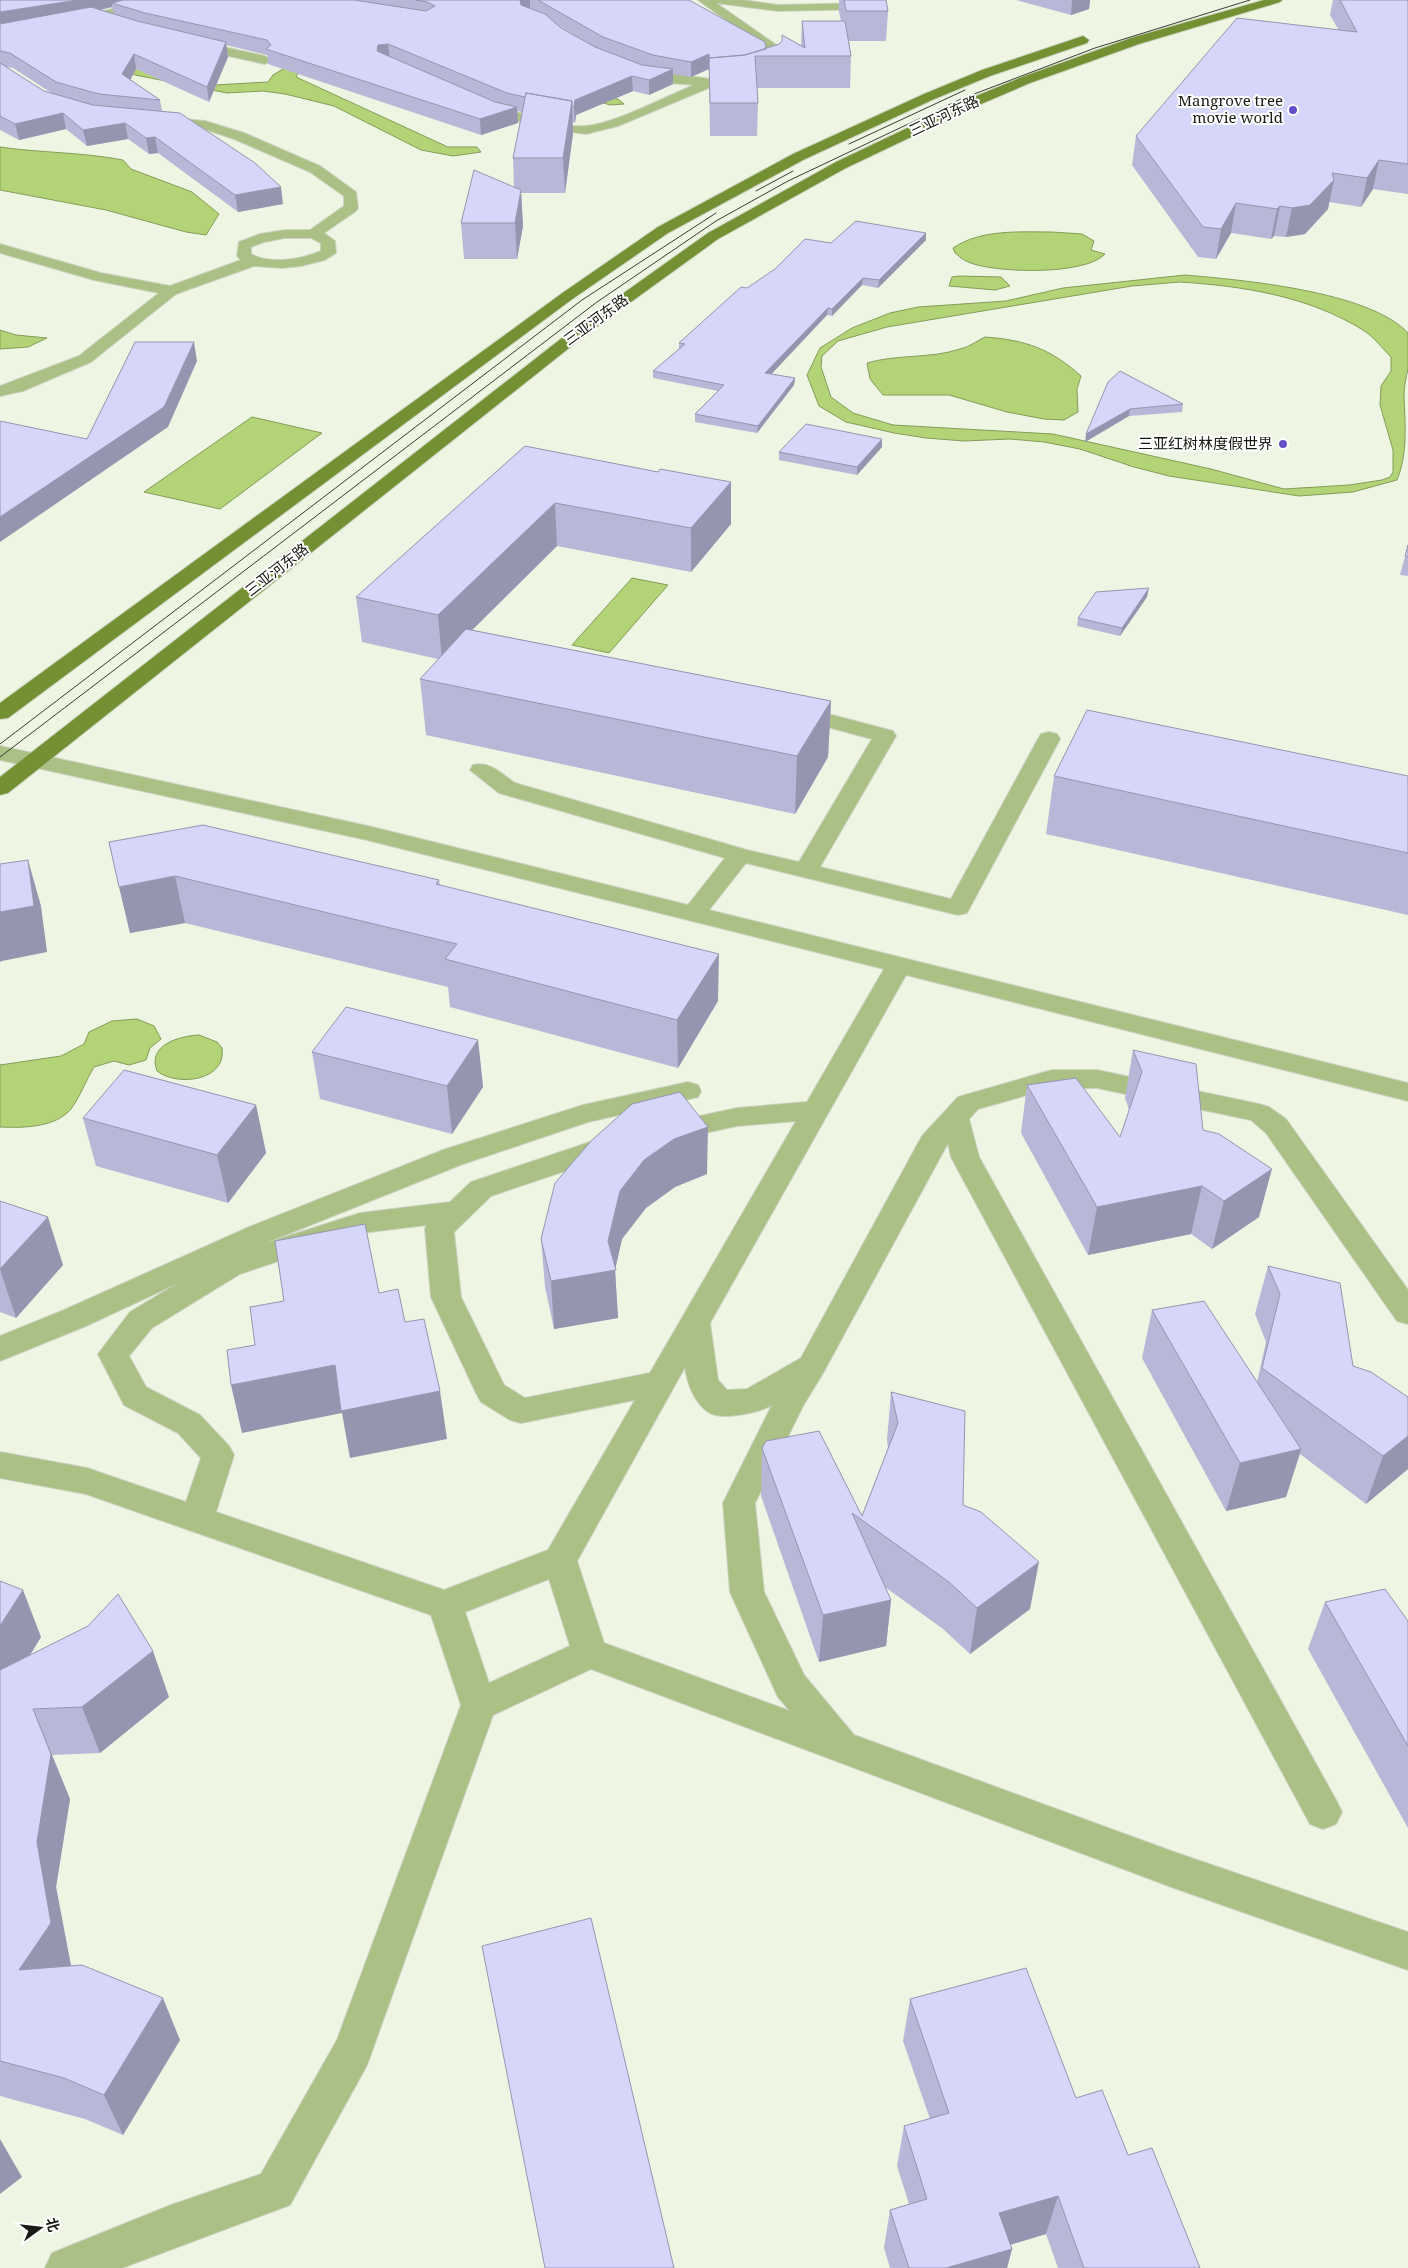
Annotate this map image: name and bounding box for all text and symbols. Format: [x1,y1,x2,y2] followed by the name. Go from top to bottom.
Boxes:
[905,90,982,140] street label: 三亚河东路
[1178,90,1283,127] place label: Mangrove tree movie world
[1287,104,1299,116] marker: Mangrove tree movie world
[559,289,632,349] street label: 三亚河东路
[1138,433,1273,453] place label: 三亚红树林度假世界
[1277,438,1289,450] marker: 三亚红树林度假世界
[241,538,312,600] street label: 三亚河东路
[15,2203,65,2253] north arrow
[42,2215,64,2234] text: 北

